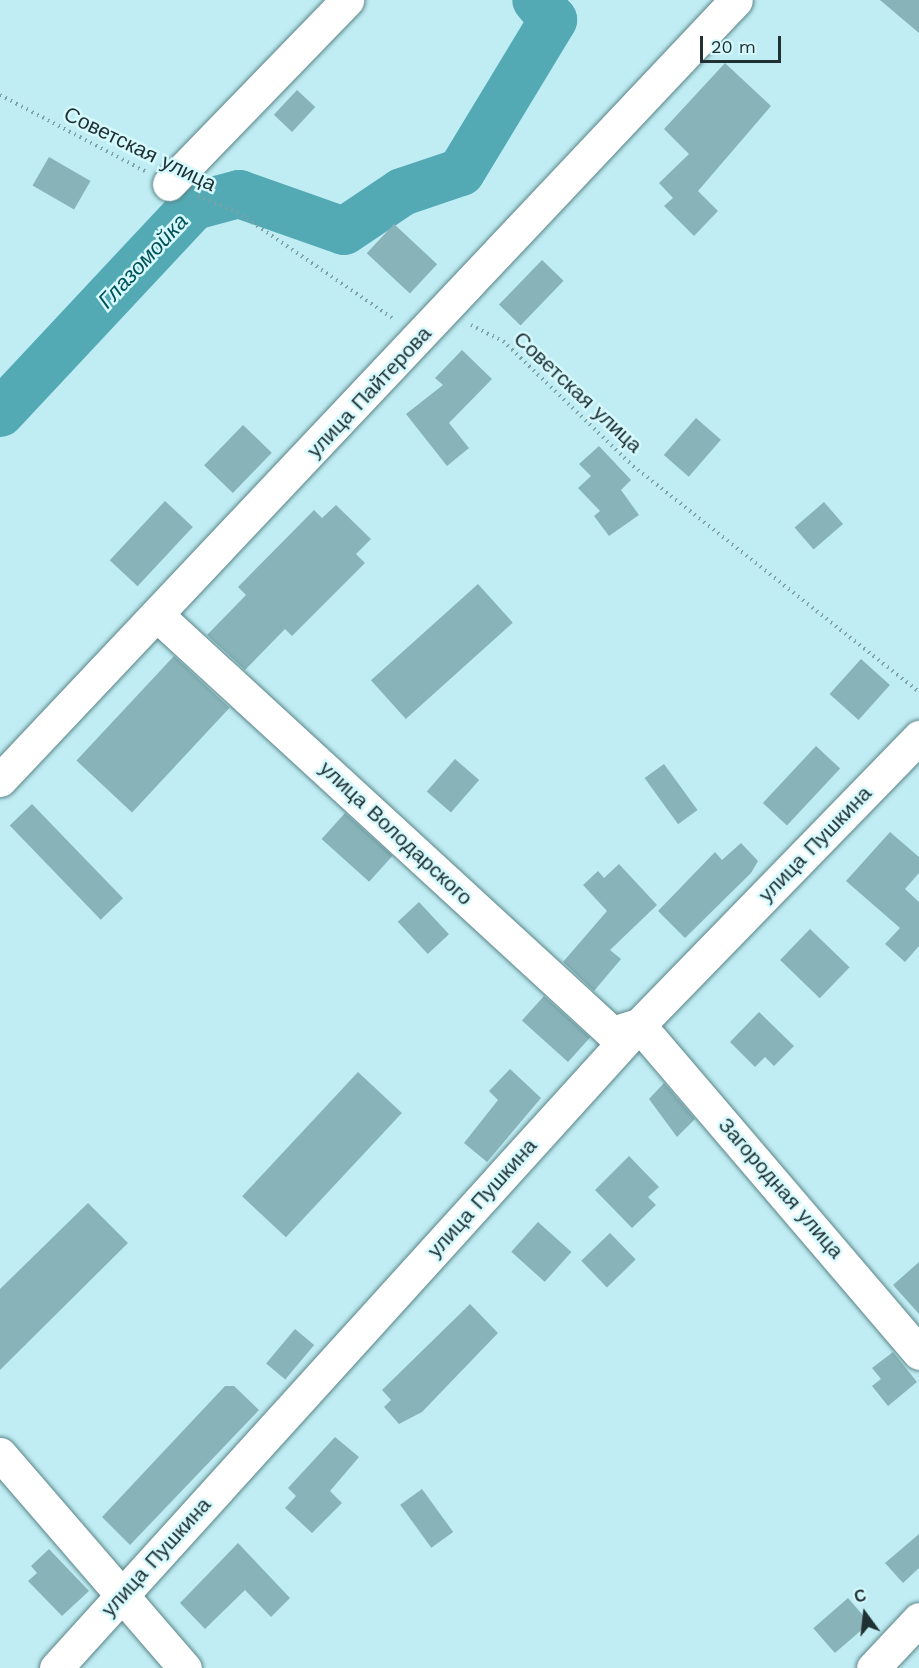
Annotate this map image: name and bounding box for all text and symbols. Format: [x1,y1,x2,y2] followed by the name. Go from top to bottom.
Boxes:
[703,24,784,62] scale bar
[711,36,756,57] text: 20 m
[60,101,220,197] street label: Советская улица
[93,208,193,314] water label: Глазомойка
[302,321,436,463] street label: улица Пайтерова
[509,326,647,458] street label: Советская улица
[314,756,478,910] street label: улица Володарского
[753,781,877,907] street label: улица Пушкина
[713,1113,849,1263] street label: Загородная улица
[422,1133,542,1263] street label: улица Пушкина
[96,1492,216,1622] street label: улица Пушкина
[835,1584,895,1644] north arrow
[852,1585,868,1607] text: С

